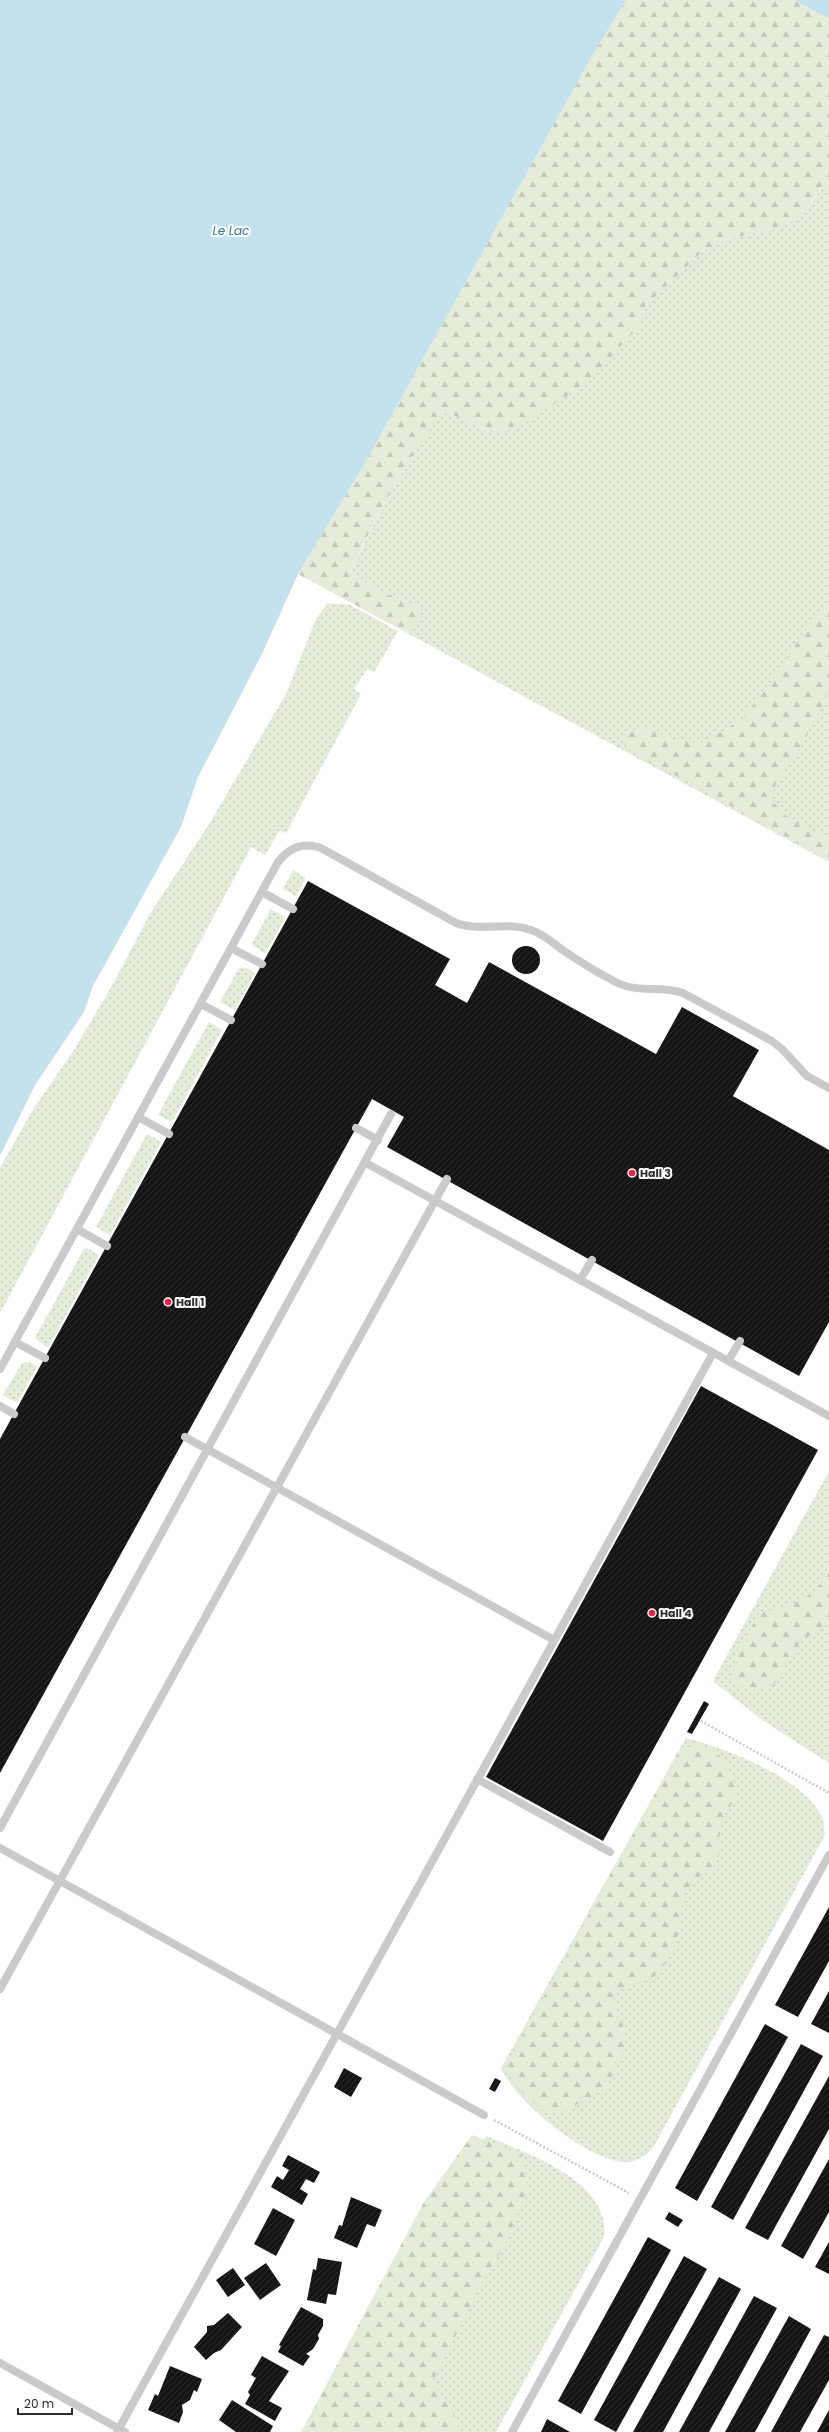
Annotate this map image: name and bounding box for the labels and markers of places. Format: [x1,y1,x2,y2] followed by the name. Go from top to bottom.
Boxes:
[640,1165,671,1181] place label: Hall 3
[627,1168,637,1178] marker: Hall 3
[176,1294,204,1310] place label: Hall 1
[163,1297,173,1307] marker: Hall 1
[660,1605,692,1621] place label: Hall 4
[647,1608,657,1618] marker: Hall 4

